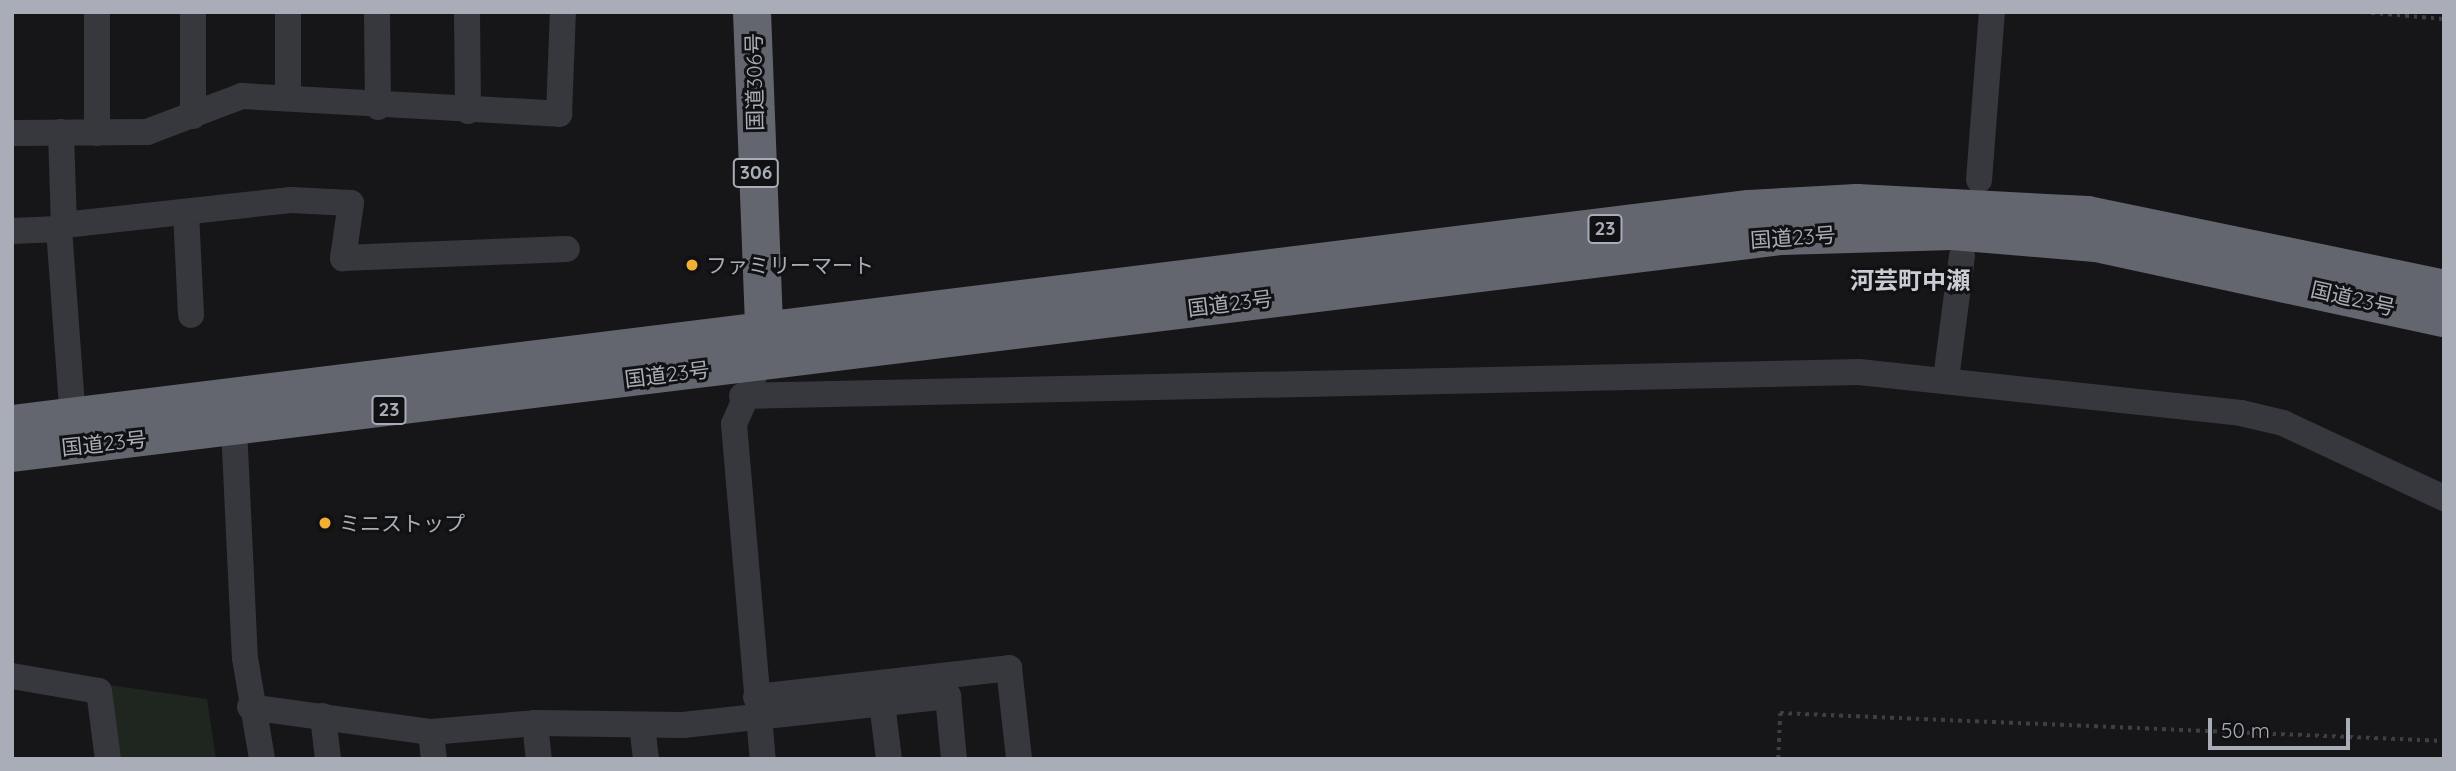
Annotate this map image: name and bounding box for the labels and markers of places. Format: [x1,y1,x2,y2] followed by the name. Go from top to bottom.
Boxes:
[706,252,874,278] place label: ファミリーマート
[684,257,700,273] marker: ファミリーマート
[339,510,465,536] place label: ミニストップ
[317,515,333,531] marker: ミニストップ

